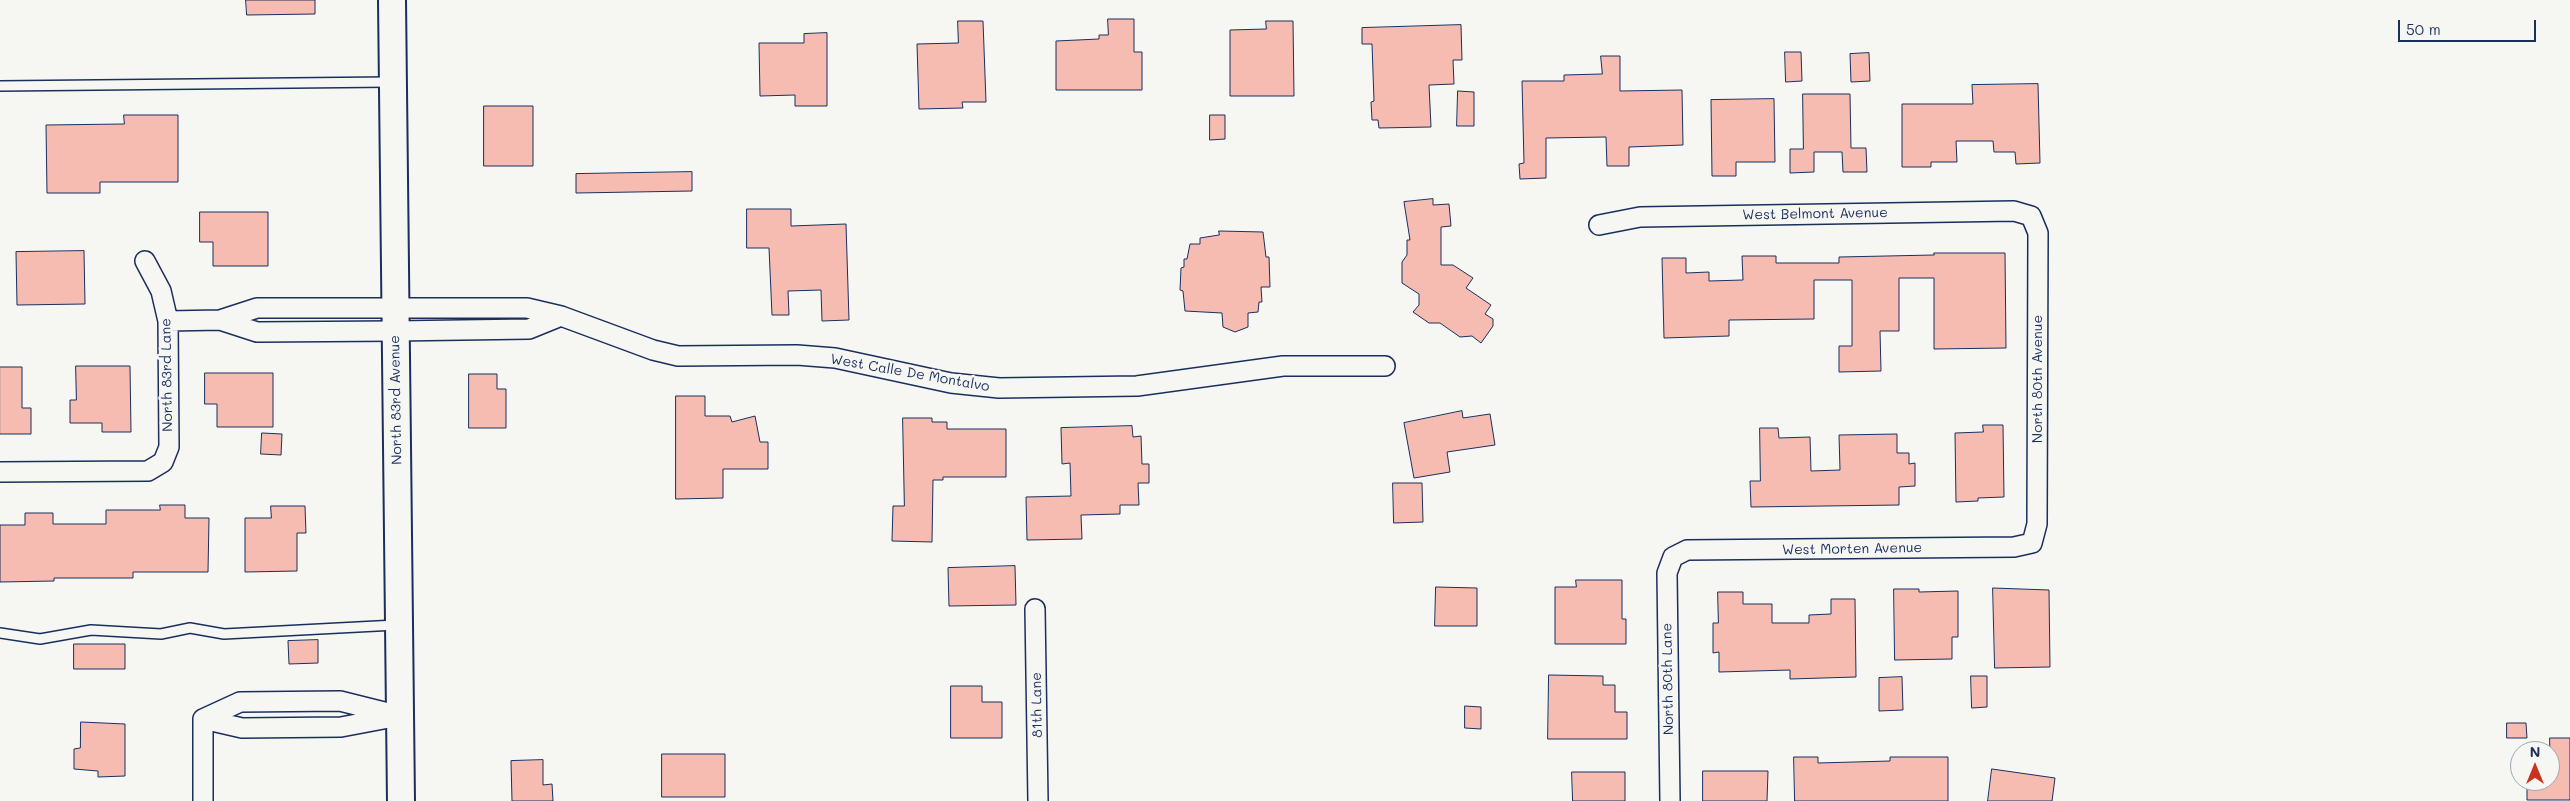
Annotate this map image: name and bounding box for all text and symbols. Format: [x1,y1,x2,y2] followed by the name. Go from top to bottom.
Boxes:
[2400,10,2538,42] scale bar
[2406,19,2441,39] text: 50 m
[1742,204,1888,224] street label: West Belmont Avenue
[2030,315,2046,443] street label: North 80th Avenue
[158,318,176,432] street label: North 83rd Lane
[386,335,406,465] street label: North 83rd Avenue
[829,351,991,395] street label: West Calle De Montalvo
[1782,539,1922,559] street label: West Morten Avenue
[1659,623,1677,735] street label: North 80th Lane
[1028,672,1046,738] street label: 81th Lane
[2510,741,2560,791] north arrow
[2530,742,2540,761] text: N

